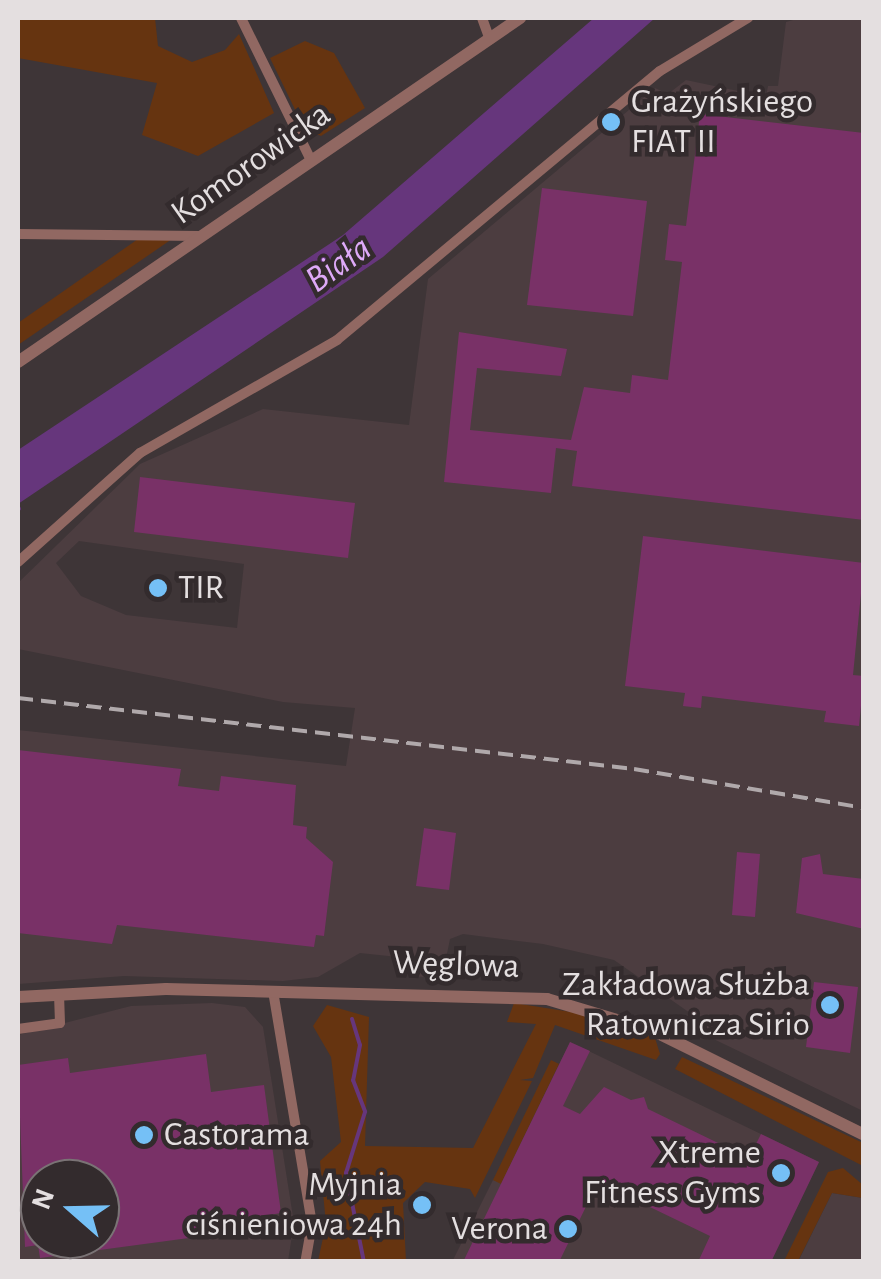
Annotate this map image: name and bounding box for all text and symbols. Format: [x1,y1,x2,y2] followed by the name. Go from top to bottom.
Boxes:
[631,81,813,163] place label: Grażyńskiego FIAT II
[163,94,339,234] street label: Komorowicka
[600,111,622,133] marker: Grażyńskiego FIAT II
[297,226,381,304] water label: Biała
[178,567,224,609] place label: TIR
[147,577,169,599] marker: TIR
[392,942,520,988] street label: Węglowa
[562,964,810,1046] place label: Zakładowa Służba Ratownicza Sirio
[819,994,841,1016] marker: Zakładowa Służba Ratownicza Sirio
[164,1114,310,1156] place label: Castorama
[133,1124,155,1146] marker: Castorama
[584,1132,761,1214] place label: Xtreme Fitness Gyms
[20,1159,120,1259] north arrow
[770,1162,792,1184] marker: Xtreme Fitness Gyms
[185,1164,402,1246] place label: Myjnia ciśnieniowa 24h
[27,1185,60,1213] text: N
[411,1194,433,1216] marker: Myjnia ciśnieniowa 24h
[451,1208,548,1250] place label: Verona
[557,1218,579,1240] marker: Verona

